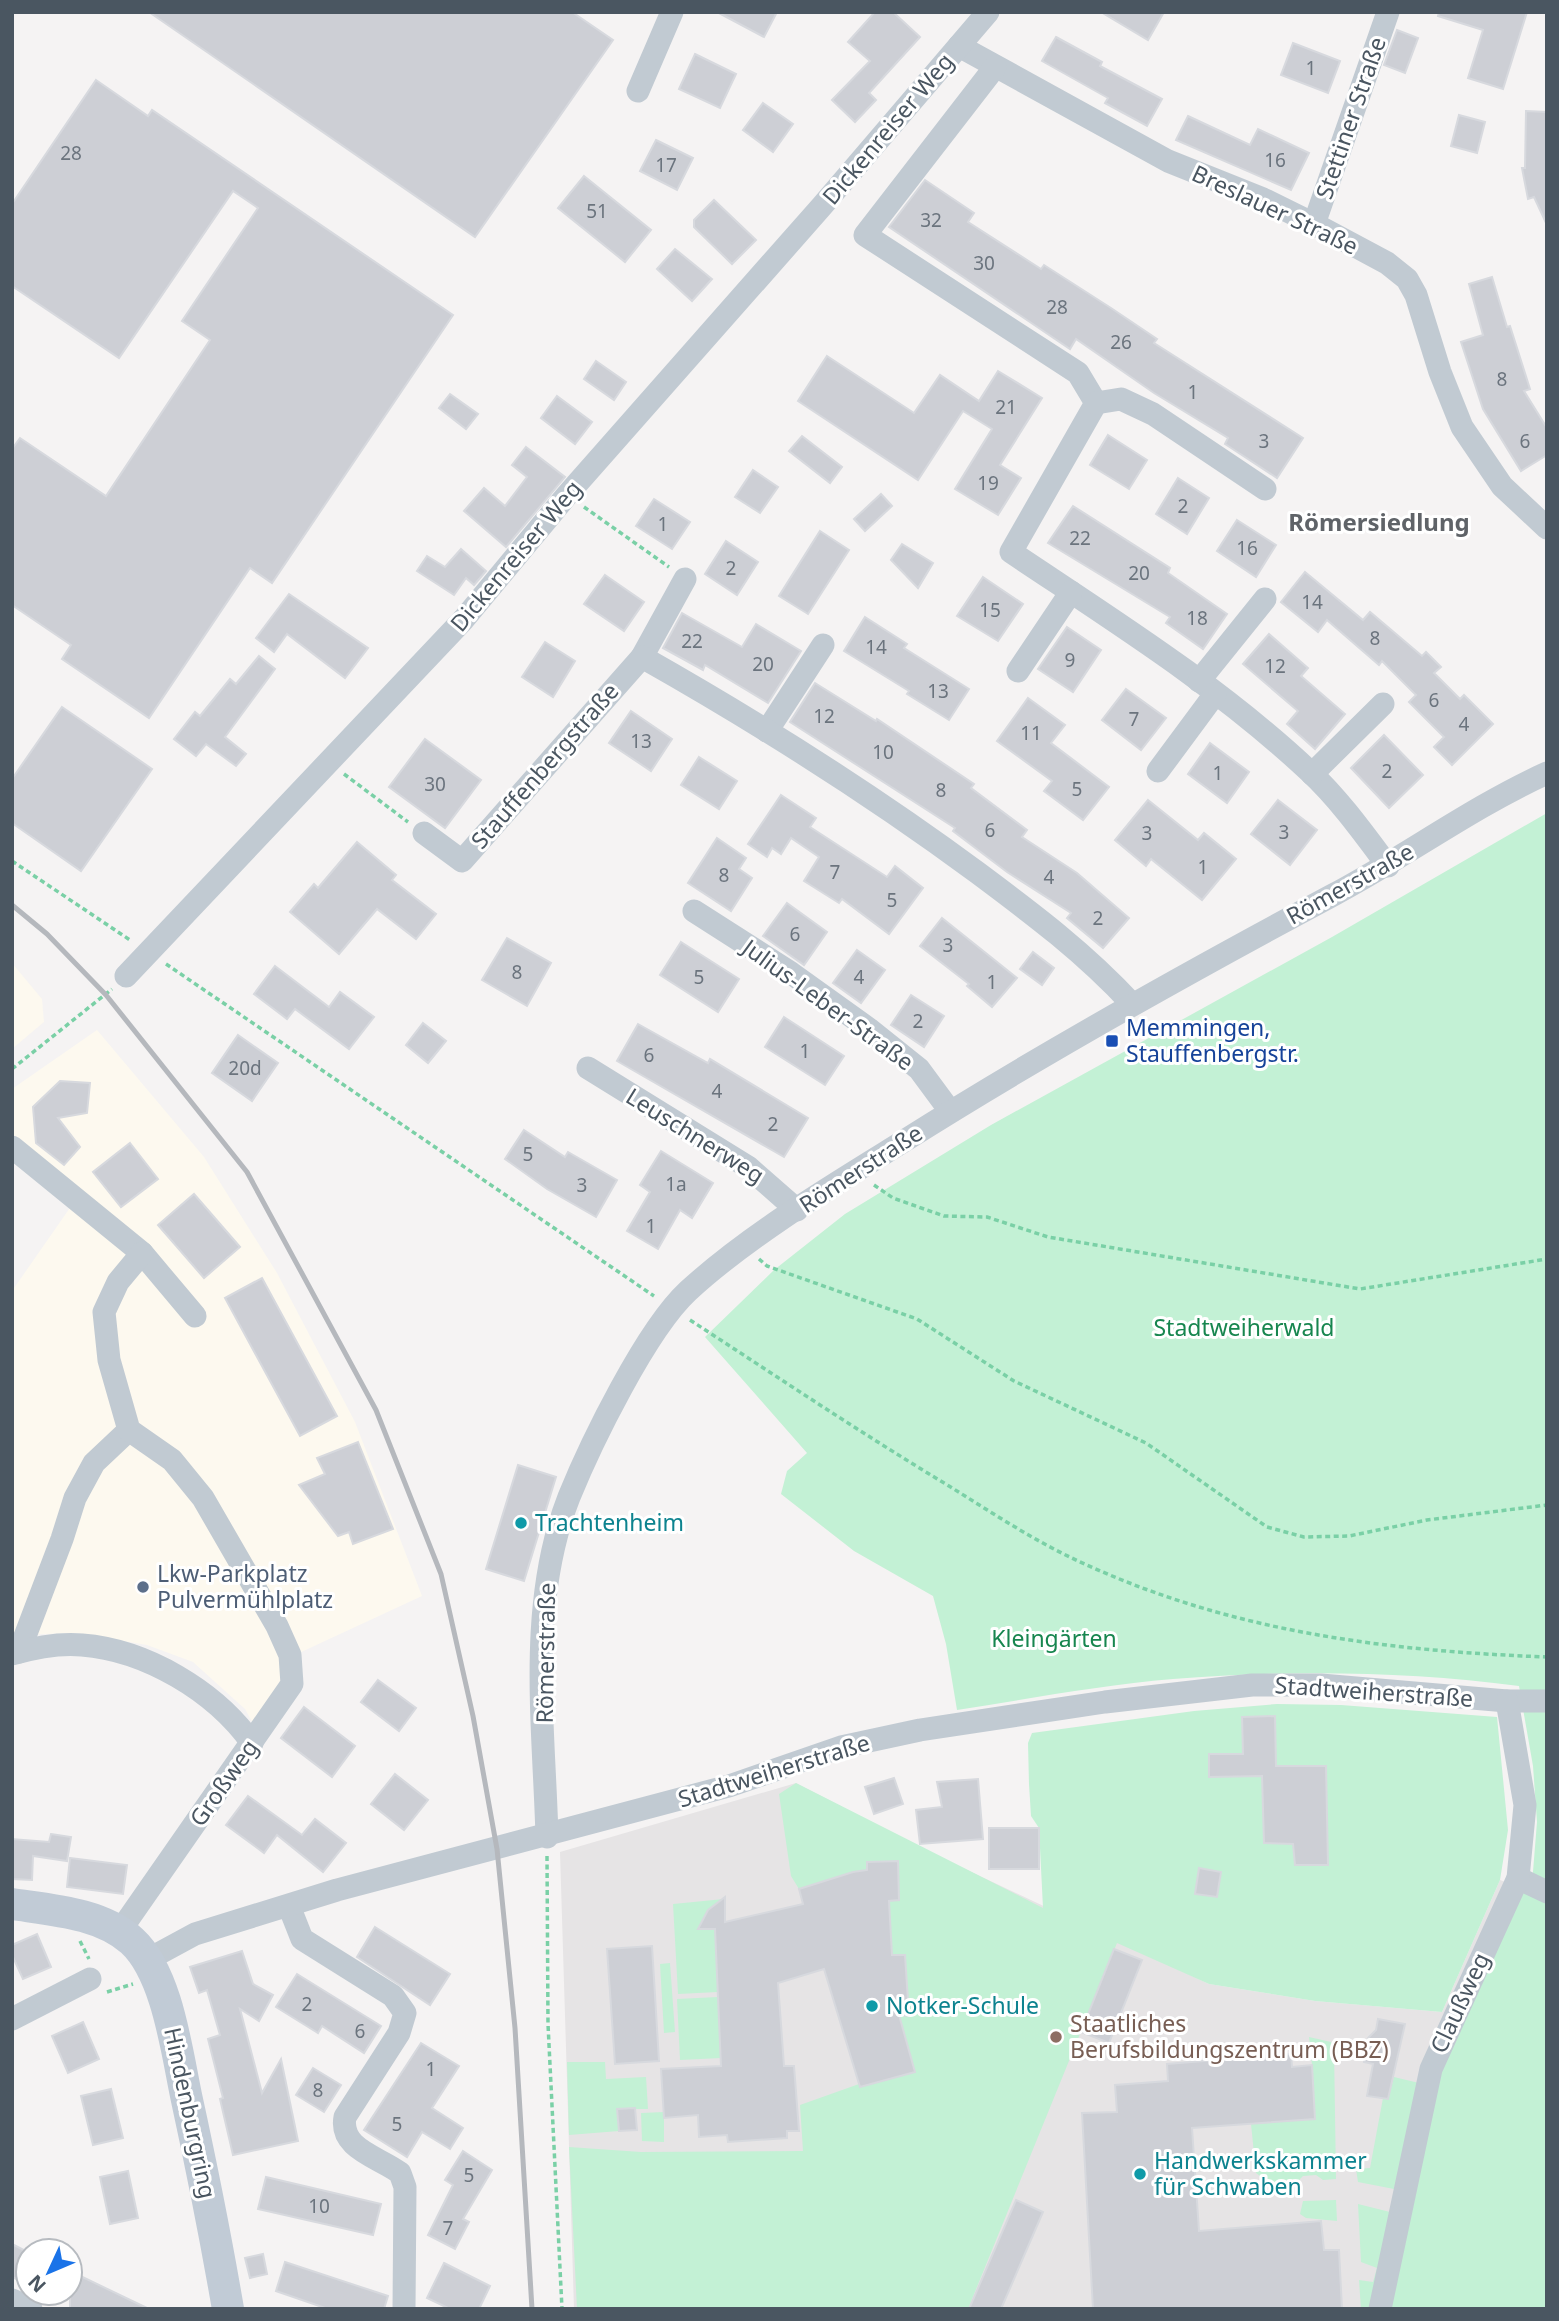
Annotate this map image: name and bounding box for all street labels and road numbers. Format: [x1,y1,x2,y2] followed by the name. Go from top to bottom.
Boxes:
[1307,32,1393,203] street label: Stettiner Straße
[814,46,960,211] street label: Dickenreiser Weg
[1187,157,1364,262] street label: Breslauer Straße
[442,473,588,638] street label: Dickenreiser Weg
[463,675,625,855] street label: Stauffenbergstraße
[1280,835,1419,931] street label: Römerstraße
[735,930,921,1077] street label: Julius-Leber-Straße
[620,1080,771,1190] street label: Leuschnerweg
[793,1116,928,1220] street label: Römerstraße
[528,1582,562,1724] street label: Römerstraße
[1274,1668,1474,1714] street label: Stadtweiherstraße
[674,1726,873,1814] street label: Stadtweiherstraße
[182,1733,265,1832] street label: Großweg
[1422,1947,1496,2058] street label: Claußweg
[157,2024,225,2201] street label: Hindenburgring

